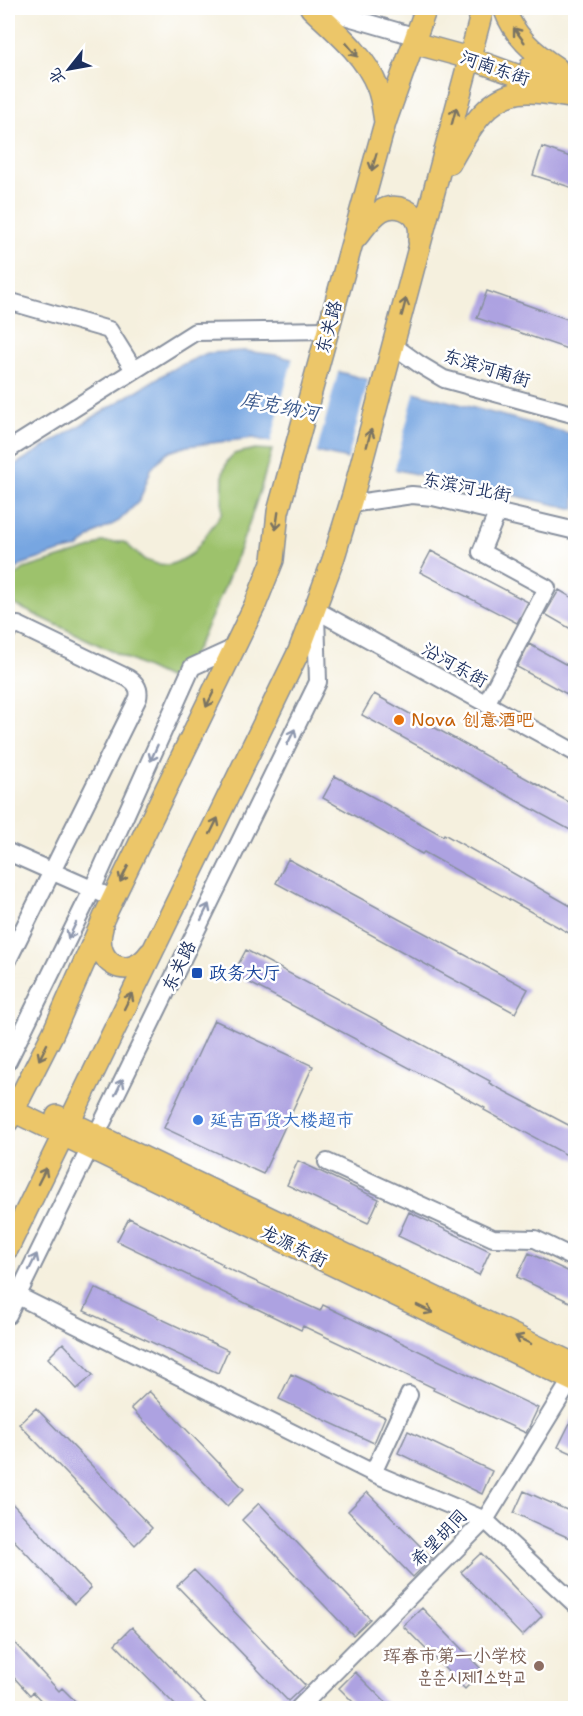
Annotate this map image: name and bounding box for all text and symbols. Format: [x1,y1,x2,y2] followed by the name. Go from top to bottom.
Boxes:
[513,27,525,43] one-way arrow
[39,39,99,99] north arrow
[345,41,358,57] one-way arrow
[457,45,533,91] street label: 河南东街
[43,64,70,89] text: 北
[449,106,461,125] one-way arrow
[368,152,379,171] one-way arrow
[310,298,348,356] street label: 东关路
[399,298,410,317] one-way arrow
[440,343,534,393] street label: 东滨河南街
[238,386,325,427] water label: 库克纳河
[364,429,375,448] one-way arrow
[421,467,513,507] street label: 东滨河北街
[272,510,283,530] one-way arrow
[418,637,492,693] street label: 沿河东街
[204,690,215,708] one-way arrow
[411,708,534,732] place label: Nova 创意酒吧
[392,713,406,727] marker: Nova 创意酒吧
[286,729,298,747] one-way arrow
[147,744,159,762] one-way arrow
[208,817,220,835] one-way arrow
[118,865,130,883] one-way arrow
[200,904,212,922] one-way arrow
[66,921,77,939] one-way arrow
[156,936,202,996] street label: 东关路
[209,961,281,985] place label: 政务大厅
[190,966,204,980] marker: 政务大厅
[123,993,135,1011] one-way arrow
[37,1042,48,1060] one-way arrow
[114,1079,126,1097] one-way arrow
[210,1108,354,1132] place label: 延吉百货大楼超市
[191,1113,205,1127] marker: 延吉百货大楼超市
[36,1168,48,1185] one-way arrow
[256,1219,332,1273] street label: 龙源东街
[28,1254,40,1272] one-way arrow
[415,1304,433,1316] one-way arrow
[514,1333,532,1345] one-way arrow
[405,1504,473,1572] street label: 希望胡同
[383,1644,527,1689] place label: 珲春市第一小学校 훈춘시제1소학교
[532,1659,546,1673] marker: 珲春市第一小学校 훈춘시제1소학교

